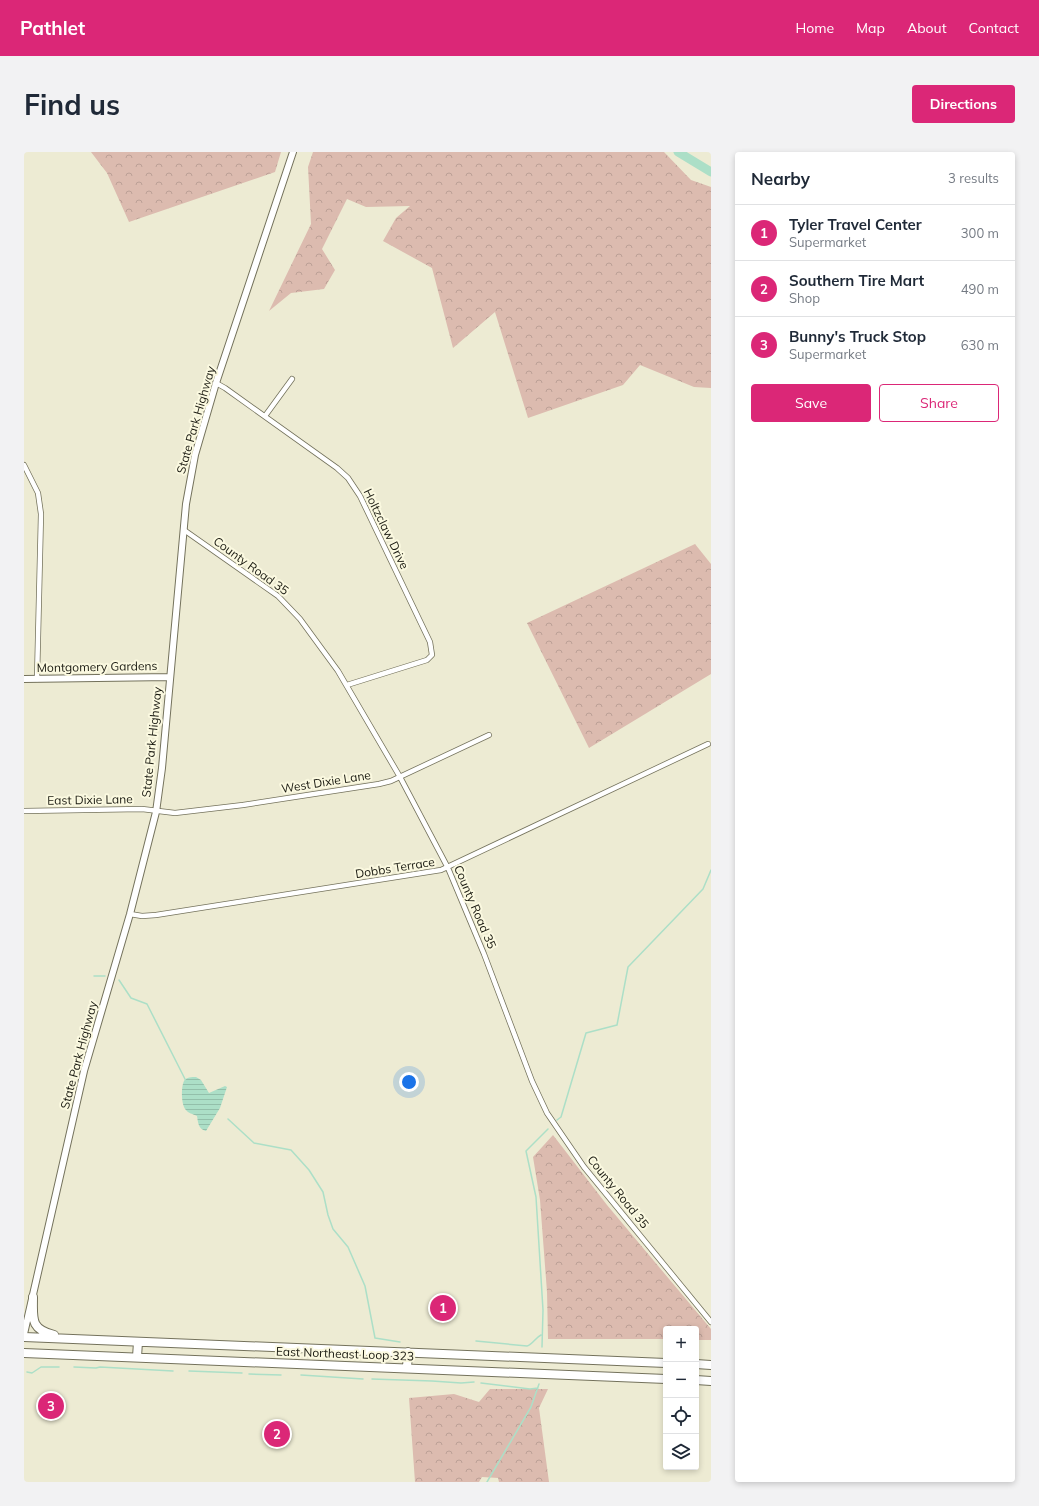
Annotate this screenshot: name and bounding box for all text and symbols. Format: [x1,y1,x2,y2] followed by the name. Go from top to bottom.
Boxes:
[20,16,85,40] text: Pathlet
[795,19,834,37] text: Home
[856,19,885,37] text: Map
[907,19,947,37] text: About
[969,19,1019,37] text: Contact
[912,85,1015,123] button: Directions
[24,87,120,122] text: Find us
[751,168,810,189] text: Nearby
[948,170,999,186] text: 3 results
[789,215,922,234] text: Tyler Travel Center
[760,225,768,241] text: 1
[961,225,999,241] text: 300 m
[789,234,866,250] text: Supermarket
[789,271,924,290] text: Southern Tire Mart
[760,281,768,297] text: 2
[961,281,999,297] text: 490 m
[789,290,820,306] text: Shop
[789,327,926,346] text: Bunny's Truck Stop
[760,337,768,353] text: 3
[961,337,999,353] text: 630 m
[789,346,866,362] text: Supermarket
[173,364,218,475] street label: State Park Highway
[751,384,871,422] button: Save
[879,384,999,422] button: Share
[360,486,412,571] street label: Holtzclaw Drive
[211,533,292,598] street label: County Road 35
[37,658,157,675] street label: Montgomery Gardens
[138,685,165,798] street label: State Park Highway
[280,767,372,796] street label: West Dixie Lane
[47,791,133,808] street label: East Dixie Lane
[354,854,436,881] street label: Dobbs Terrace
[451,863,500,951] street label: County Road 35
[57,999,100,1110] street label: State Park Highway
[399,1072,419,1092] your location
[584,1152,652,1231] street label: County Road 35
[430,1293,456,1323] pin: 1
[663,1326,699,1470] map controls
[663,1326,699,1362] button: +
[276,1344,414,1363] street label: East Northeast Loop 323
[663,1362,699,1398] button: −
[38,1391,64,1421] pin: 3
[663,1398,699,1434] button: locate
[264,1419,290,1449] pin: 2
[663,1434,699,1470] button: layers

